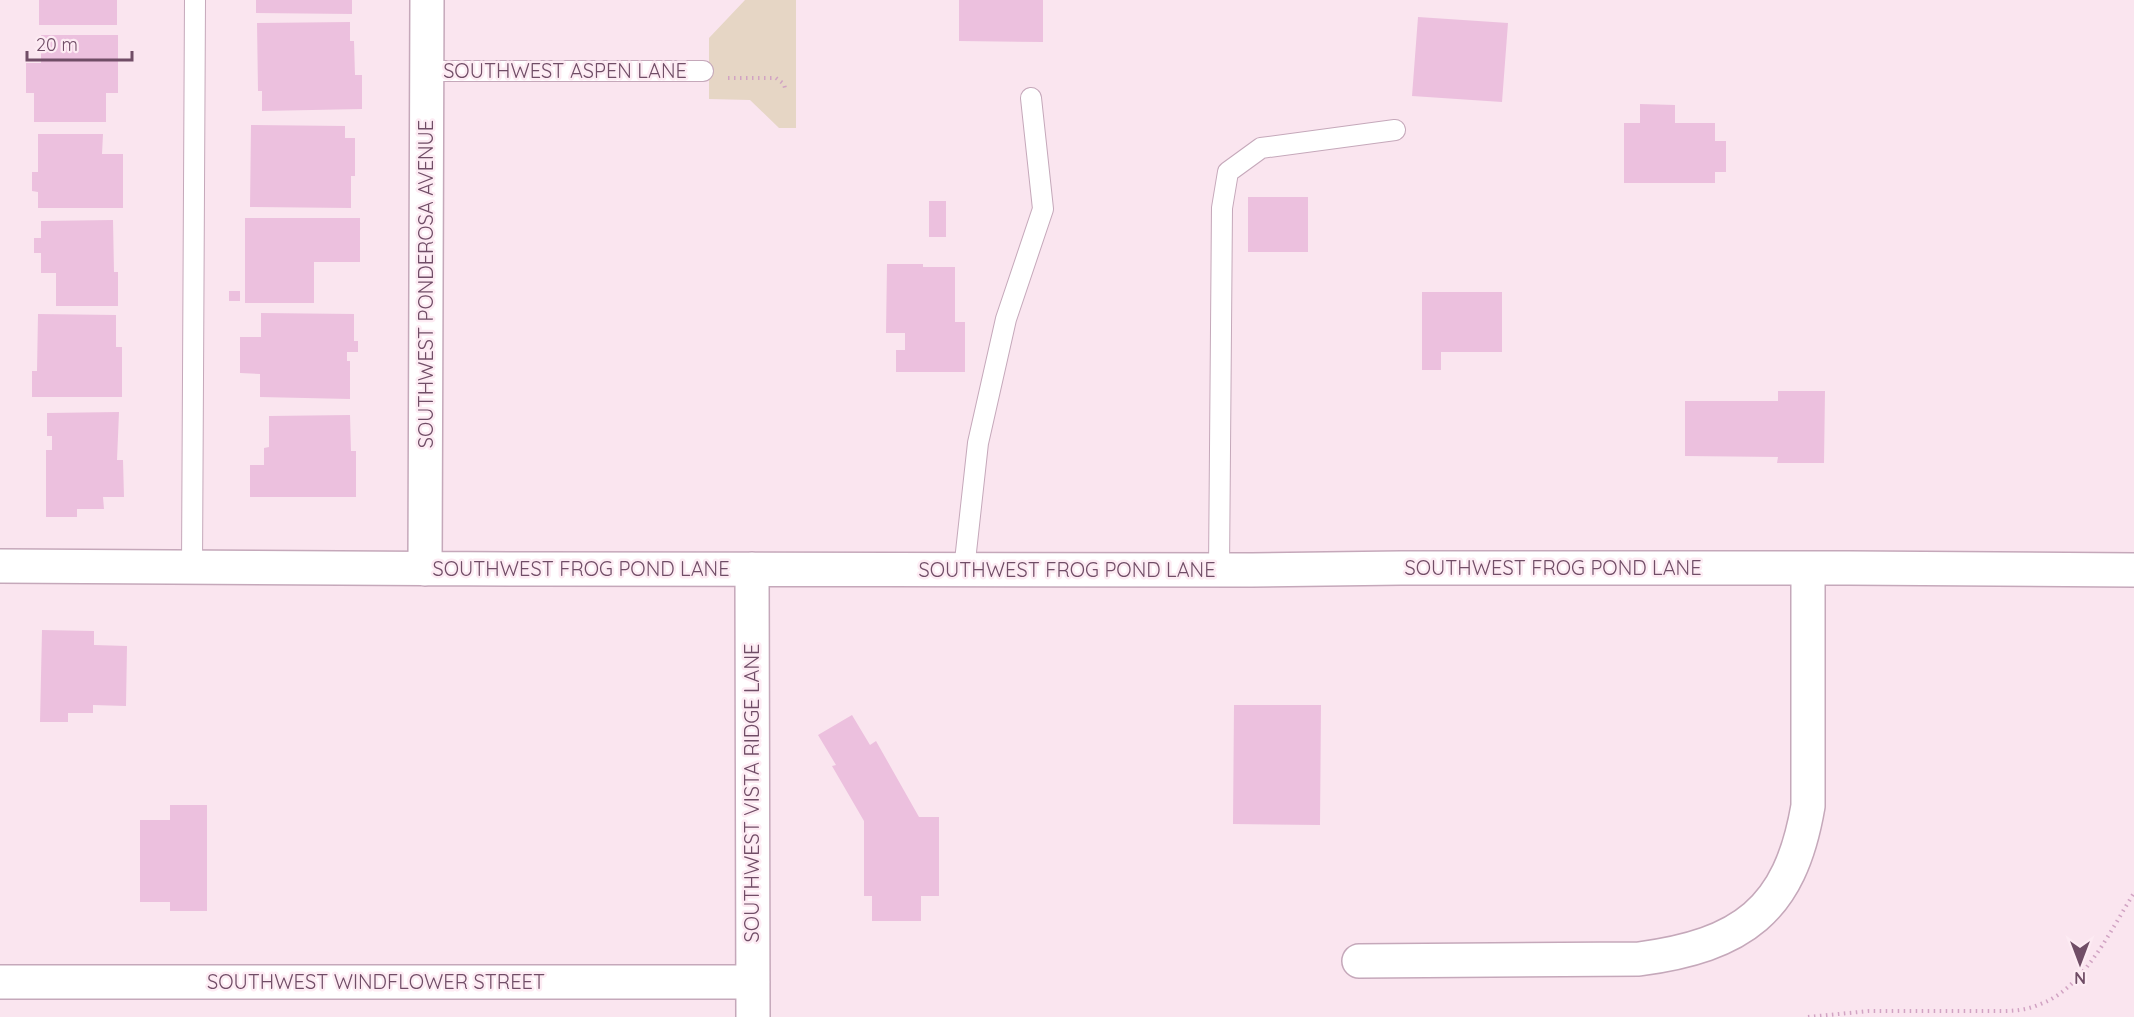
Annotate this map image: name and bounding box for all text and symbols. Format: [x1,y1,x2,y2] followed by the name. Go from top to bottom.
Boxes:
[27,24,132,62] scale bar
[36,33,78,56] text: 20 m
[443,58,687,83] street label: SOUTHWEST ASPEN LANE
[413,120,438,448] street label: SOUTHWEST PONDEROSA AVENUE
[1404,555,1702,580] street label: SOUTHWEST FROG POND LANE
[432,556,730,581] street label: SOUTHWEST FROG POND LANE
[918,557,1216,582] street label: SOUTHWEST FROG POND LANE
[739,644,764,942] street label: SOUTHWEST VISTA RIDGE LANE
[2050,933,2110,993] north arrow
[2074,968,2086,988] text: N
[207,969,545,994] street label: SOUTHWEST WINDFLOWER STREET

